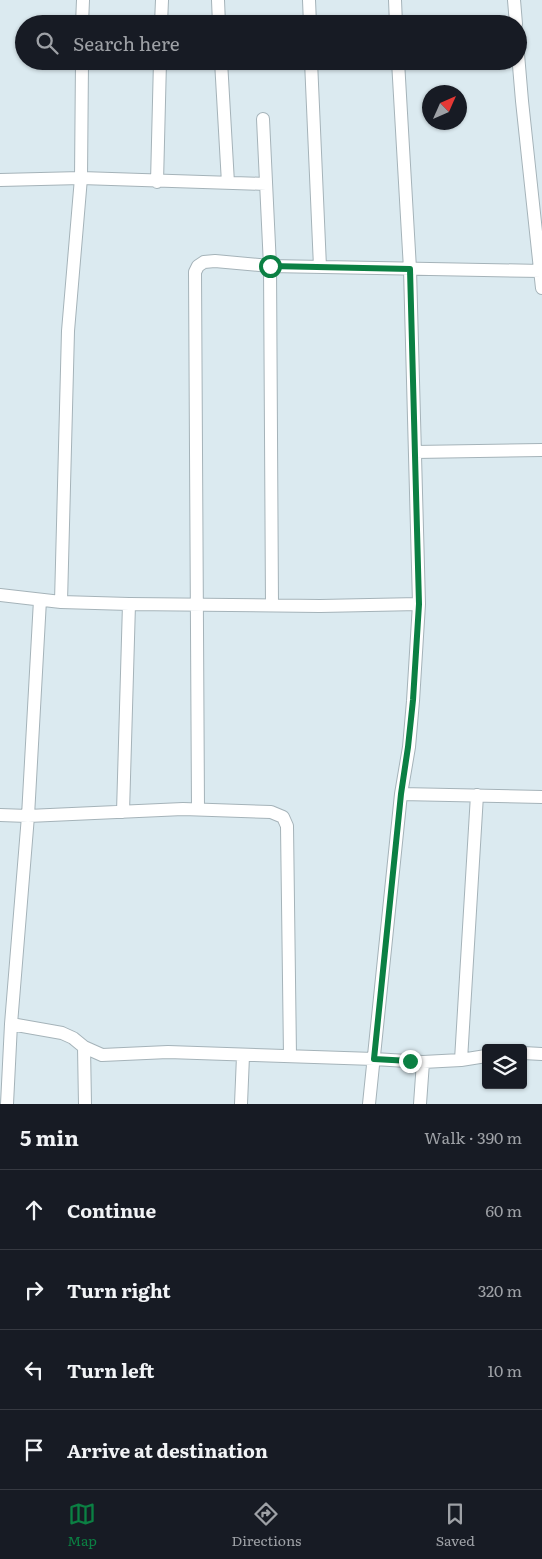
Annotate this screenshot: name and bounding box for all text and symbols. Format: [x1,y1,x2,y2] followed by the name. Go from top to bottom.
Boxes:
[15,15,527,70] search box
[33,29,61,57] icon: search
[73,29,180,57] text: Search here
[422,85,467,130] north arrow
[259,255,282,278] route start
[482,1044,527,1089] map controls
[482,1044,527,1089] button: layers
[399,1050,422,1073] route end
[20,1121,79,1152] text: 5 min
[424,1125,522,1149] text: Walk · 390 m
[20,1196,48,1224] icon: ahead
[67,1196,156,1224] text: Continue
[485,1198,522,1222] text: 60 m
[20,1276,48,1304] icon: right
[67,1276,171,1304] text: Turn right
[478,1278,522,1302] text: 320 m
[20,1356,48,1384] icon: left
[67,1356,154,1384] text: Turn left
[488,1358,522,1382] text: 10 m
[20,1436,48,1464] icon: arrive
[67,1436,268,1464] text: Arrive at destination
[67,1500,97,1550] tab: Map
[231,1500,301,1550] tab: Directions
[436,1500,475,1550] tab: Saved

